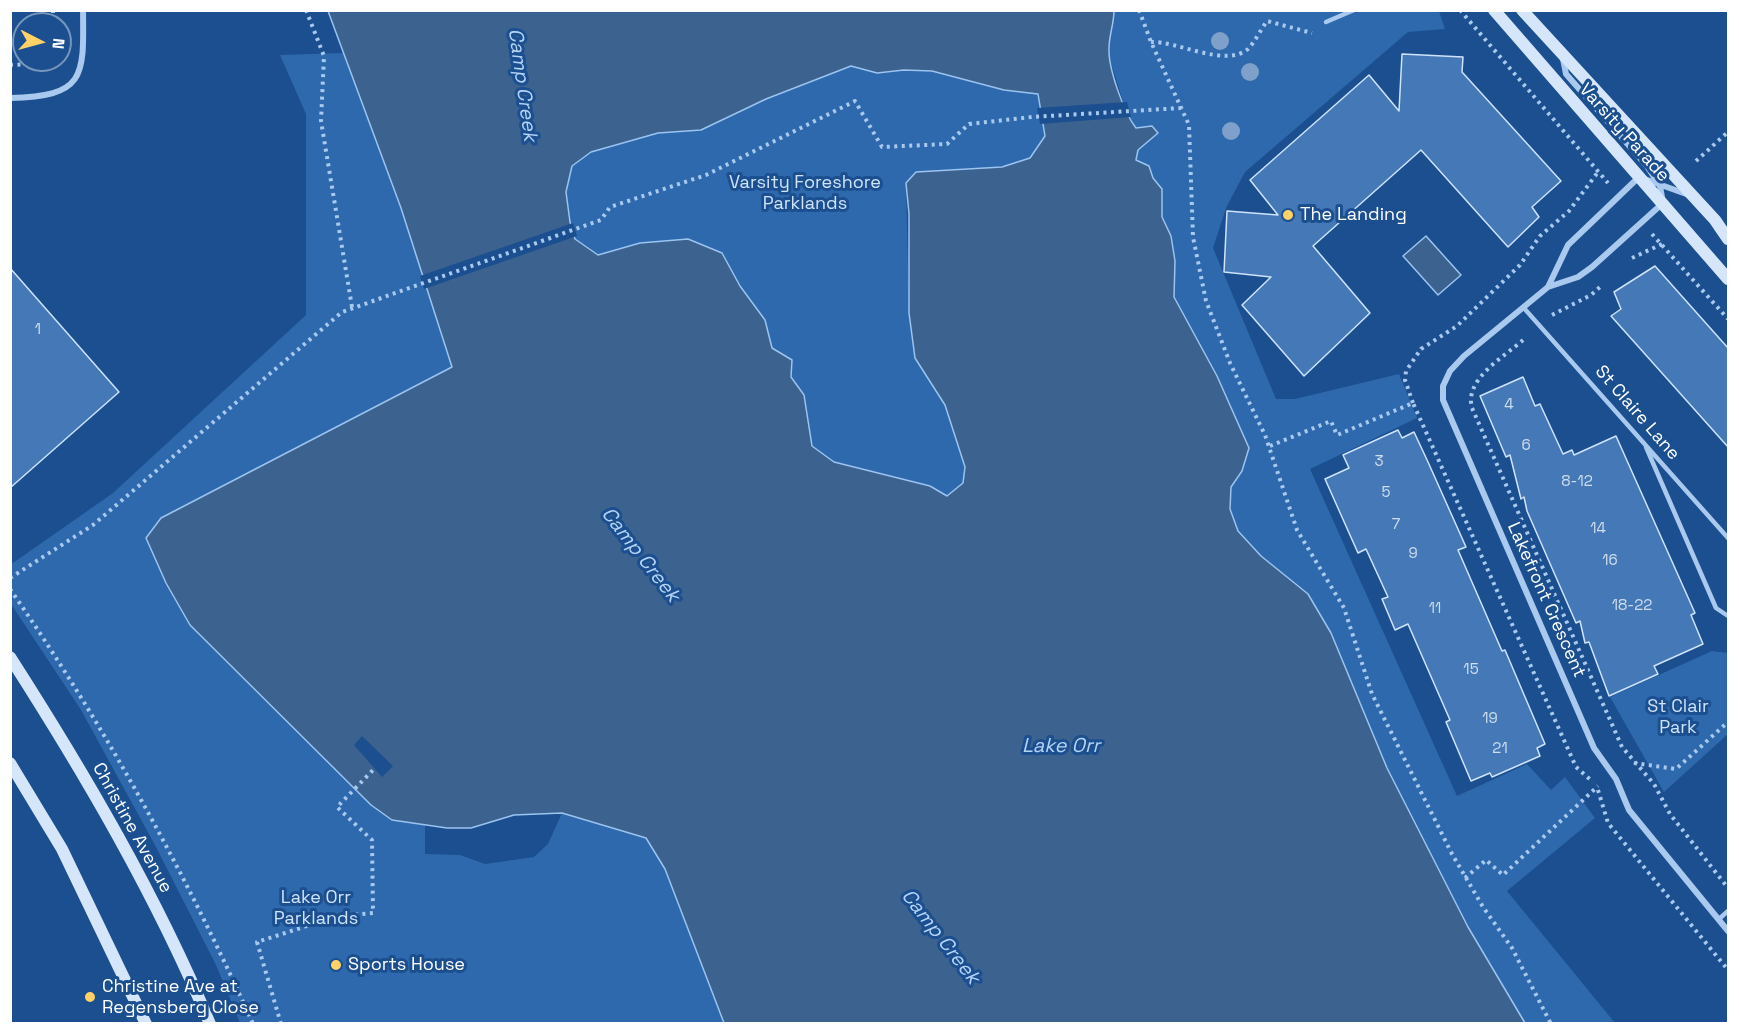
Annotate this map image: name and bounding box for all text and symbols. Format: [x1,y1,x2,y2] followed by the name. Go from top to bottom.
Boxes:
[12,12,72,72] north arrow
[502,27,542,143] water label: Camp Creek
[47,37,69,50] text: N
[1574,79,1674,187] street label: Varsity Parade
[729,172,881,214] park label: Varsity Foreshore Parklands
[1300,204,1407,226] place label: The Landing
[1281,208,1295,222] marker: The Landing
[35,321,41,339] house number: 1
[1590,361,1684,465] street label: St Claire Lane
[1504,396,1514,414] house number: 4
[1521,437,1531,455] house number: 6
[1374,453,1384,471] house number: 3
[1561,473,1593,491] house number: 8-12
[1382,484,1390,502] house number: 5
[595,503,685,607] water label: Camp Creek
[1392,516,1400,534] house number: 7
[1502,519,1590,681] street label: Lakefront Crescent
[1590,520,1606,538] house number: 14
[1408,545,1418,563] house number: 9
[1602,552,1618,570] house number: 16
[1612,597,1652,615] house number: 18-22
[1429,600,1441,618] house number: 11
[1463,661,1479,679] house number: 15
[1647,696,1709,738] park label: St Clair Park
[1482,710,1498,728] house number: 19
[1022,735,1100,759] water label: Lake Orr
[1492,740,1508,758] house number: 21
[87,759,177,897] street label: Christine Avenue
[895,885,985,989] water label: Camp Creek
[274,887,358,930] park label: Lake Orr Parklands
[348,954,465,976] place label: Sports House
[329,958,343,972] marker: Sports House
[102,976,259,1018] place label: Christine Ave at Regensberg Close
[83,990,97,1004] marker: Christine Ave at Regensberg Close

